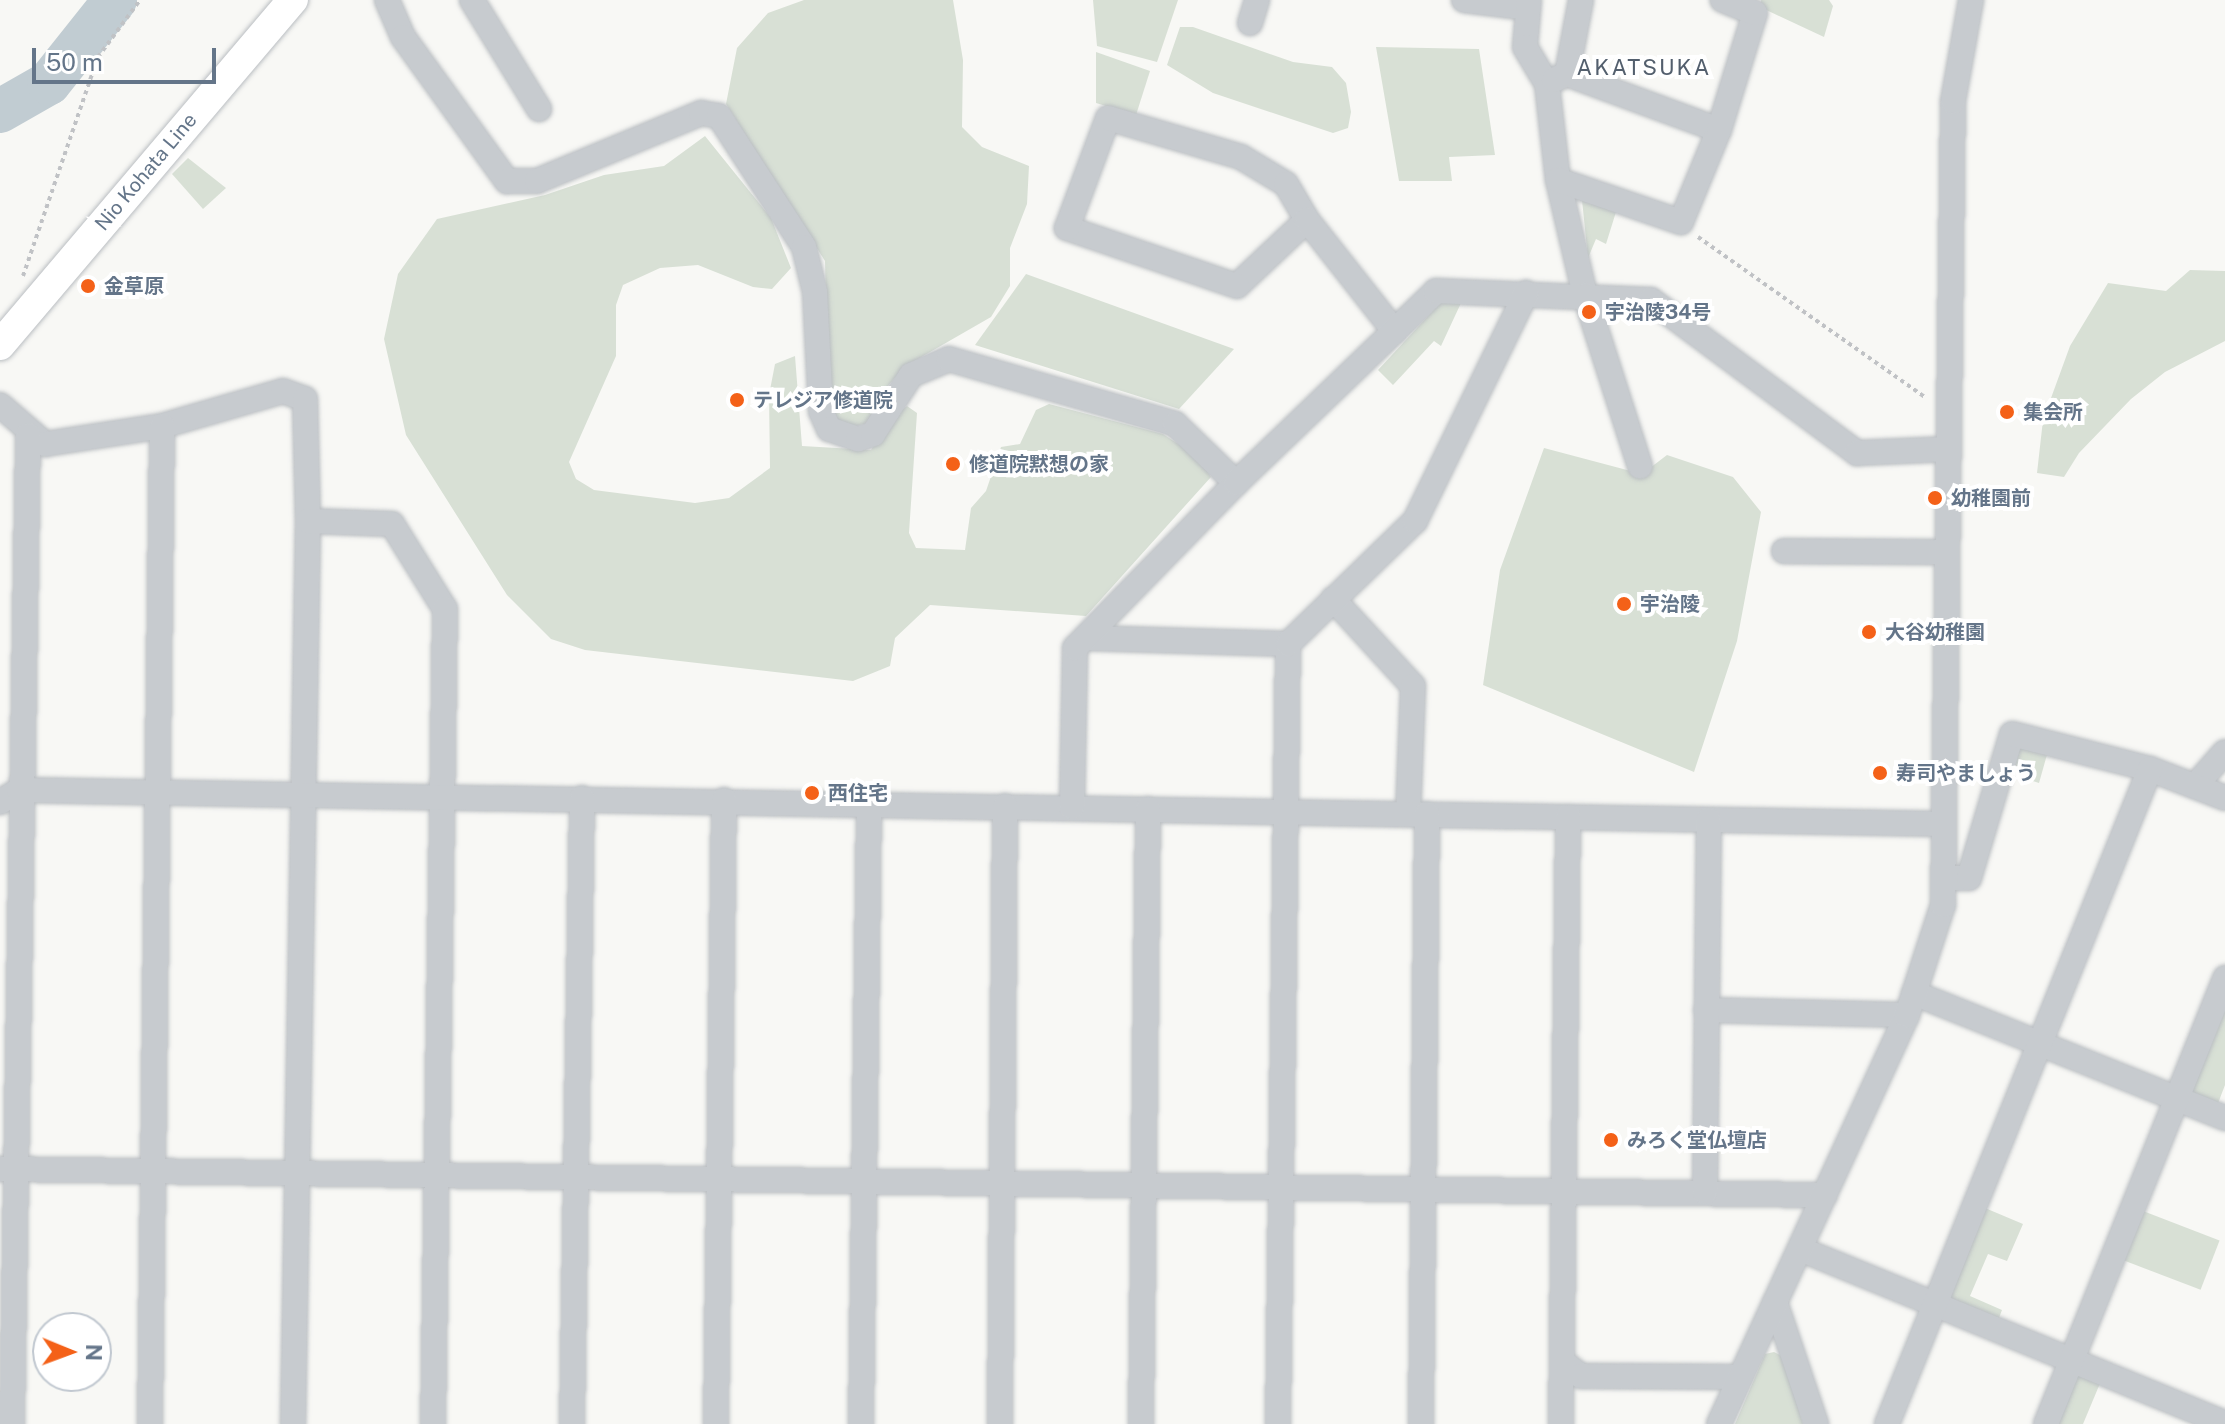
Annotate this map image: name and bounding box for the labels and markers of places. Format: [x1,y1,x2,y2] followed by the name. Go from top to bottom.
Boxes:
[104,274,164,298] place label: 金草原
[79,277,97,295] marker: 金草原
[1605,300,1711,324] place label: 宇治陵34号
[1580,303,1598,321] marker: 宇治陵34号
[753,388,893,412] place label: テレジア修道院
[728,391,746,409] marker: テレジア修道院
[2023,400,2083,424] place label: 集会所
[1998,403,2016,421] marker: 集会所
[969,452,1109,476] place label: 修道院黙想の家
[944,455,962,473] marker: 修道院黙想の家
[1951,486,2031,510] place label: 幼稚園前
[1926,489,1944,507] marker: 幼稚園前
[1640,592,1700,616] place label: 宇治陵
[1615,595,1633,613] marker: 宇治陵
[1885,620,1985,644] place label: 大谷幼稚園
[1860,623,1878,641] marker: 大谷幼稚園
[1896,761,2036,785] place label: 寿司やましょう
[1871,764,1889,782] marker: 寿司やましょう
[828,781,888,805] place label: 西住宅
[803,784,821,802] marker: 西住宅
[1627,1128,1767,1152] place label: みろく堂仏壇店
[1602,1131,1620,1149] marker: みろく堂仏壇店

